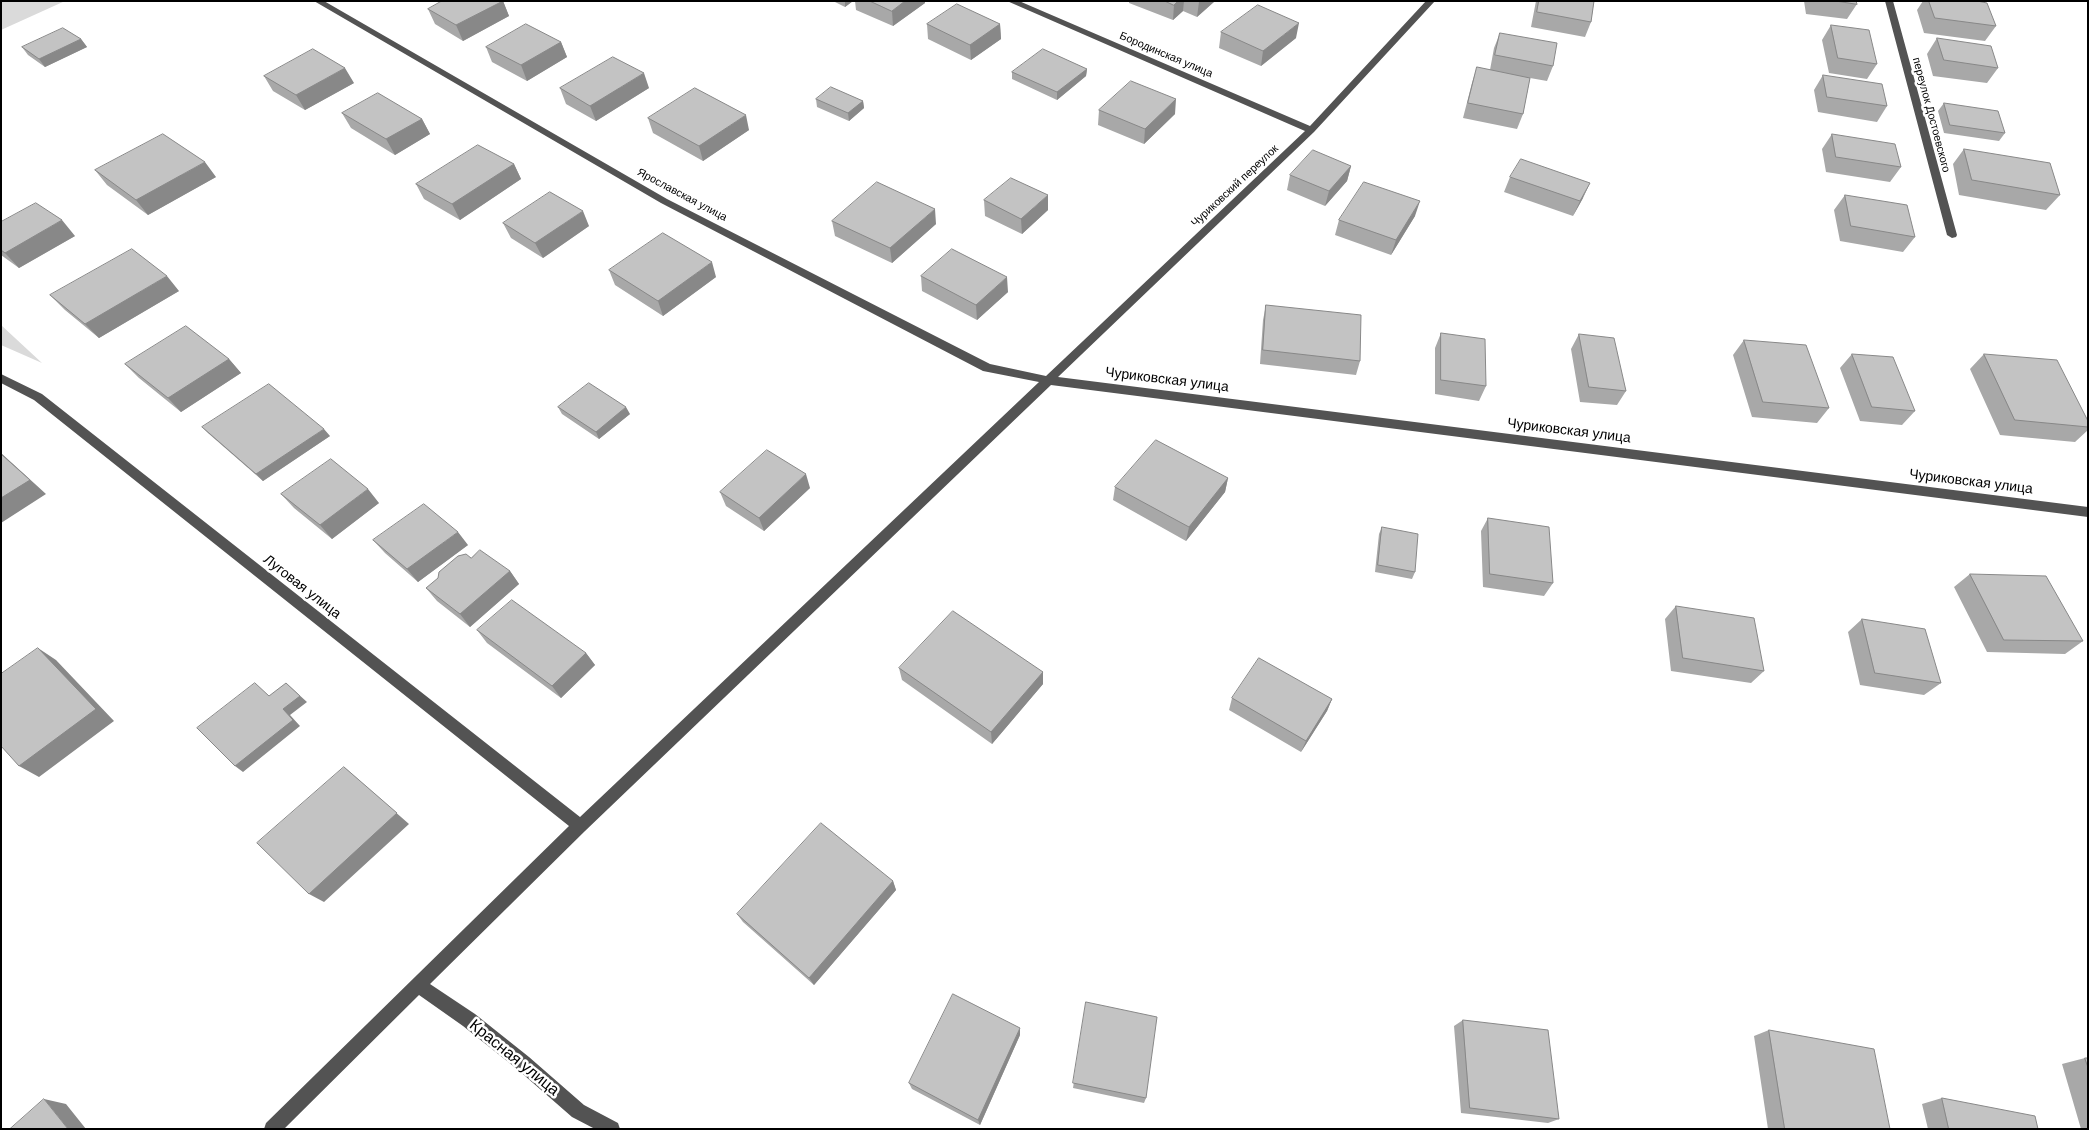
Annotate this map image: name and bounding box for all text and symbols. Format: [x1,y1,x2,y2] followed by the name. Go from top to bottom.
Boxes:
[1117,29,1215,81] street label: Бородинская улица
[1909,56,1953,174] street label: переулок Достоевского
[1189,142,1281,230] street label: Чуриковский переулок
[635,166,729,224] street label: Ярославская улица
[1104,364,1230,396] street label: Чуриковская улица
[1506,415,1632,447] street label: Чуриковская улица
[1908,466,2034,498] street label: Чуриковская улица
[260,551,344,623] street label: Луговая улица
[465,1016,563,1100] street label: Красная улица

